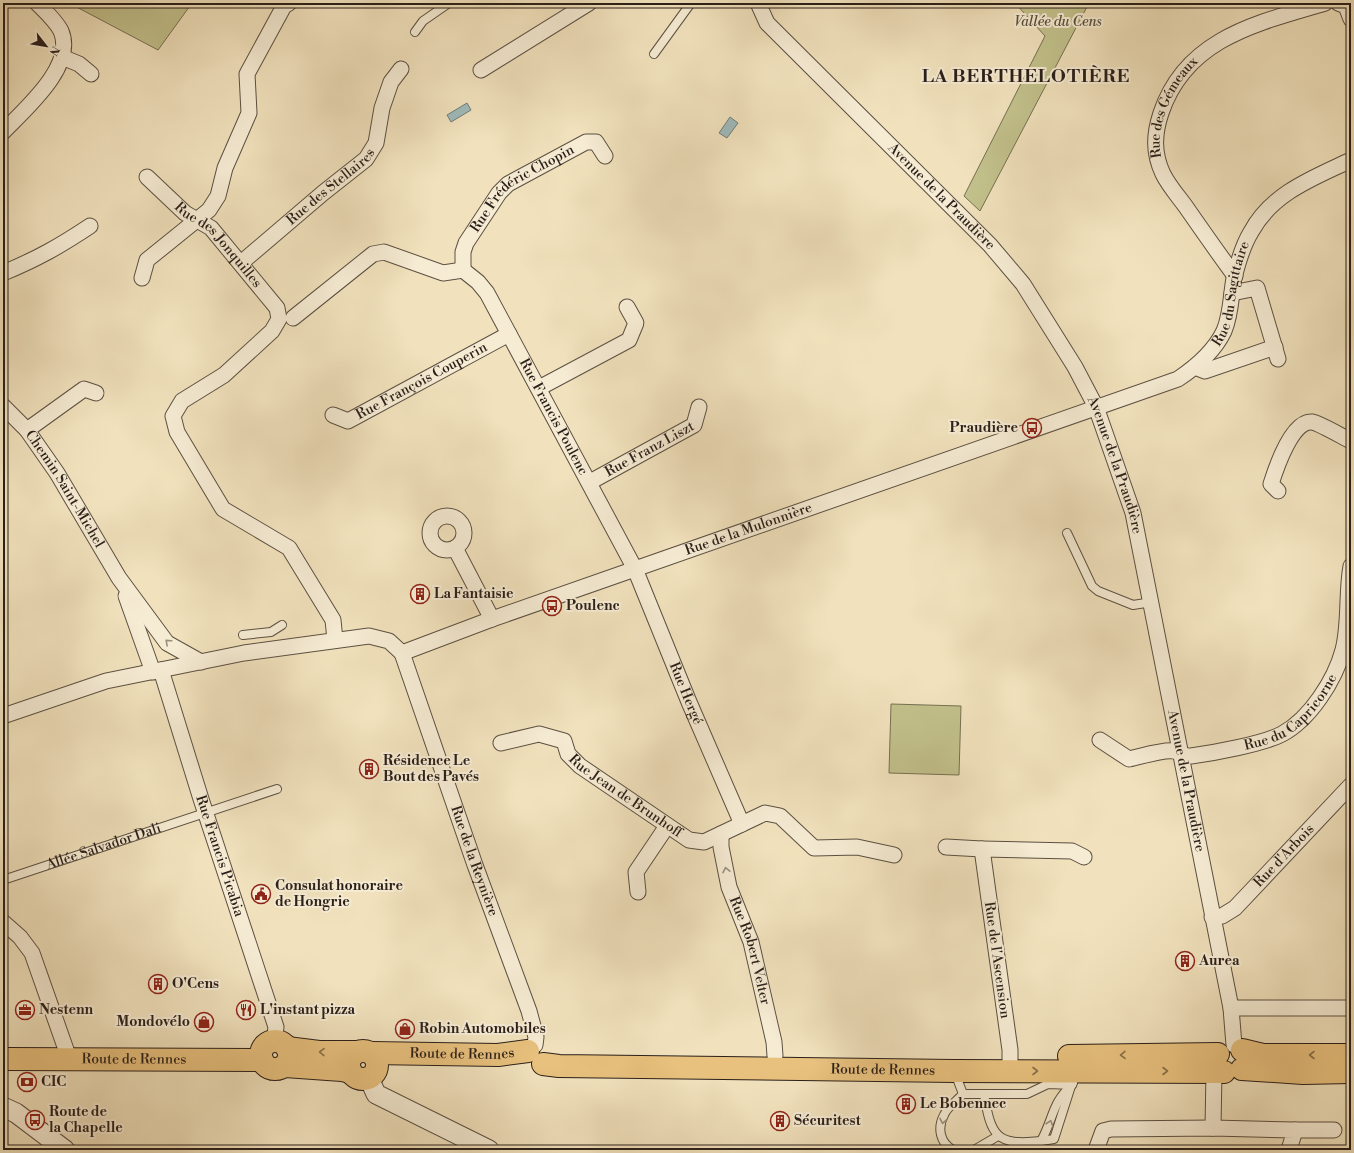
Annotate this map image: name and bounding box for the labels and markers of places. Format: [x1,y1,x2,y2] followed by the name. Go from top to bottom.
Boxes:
[1021,417,1043,439] bus stop icon: Praudière
[950,419,1018,437] place label: Praudière
[409,583,431,605] building icon: La Fantaisie
[434,585,514,603] place label: La Fantaisie
[541,595,563,617] bus stop icon: Poulenc
[566,597,620,615] place label: Poulenc
[383,752,479,786] place label: Résidence Le Bout des Pavés
[358,758,380,780] building icon: Résidence Le Bout des Pavés
[275,877,403,911] place label: Consulat honoraire de Hongrie
[250,883,272,905] public building icon: Consulat honoraire de Hongrie
[1174,950,1196,972] building icon: Aurea
[1198,952,1240,970] place label: Aurea
[147,973,169,995] building icon: O'Cens
[172,975,219,993] place label: O'Cens
[14,999,36,1021] office icon: Nestenn
[235,999,257,1021] restaurant icon: L'instant pizza
[39,1001,94,1019] place label: Nestenn
[260,1001,356,1019] place label: L'instant pizza
[193,1011,215,1033] shop icon: Mondovélo
[116,1013,190,1031] place label: Mondovélo
[394,1018,416,1040] shop icon: Robin Automobiles
[419,1020,546,1038] place label: Robin Automobiles
[16,1071,38,1093] bank icon: CIC
[41,1073,66,1091] place label: CIC
[895,1093,917,1115] building icon: Le Bobennec
[920,1095,1006,1113] place label: Le Bobennec
[49,1103,123,1137] place label: Route de la Chapelle
[24,1109,46,1131] bus stop icon: Route de la Chapelle
[769,1110,791,1132] building icon: Sécuritest
[794,1112,862,1130] place label: Sécuritest

